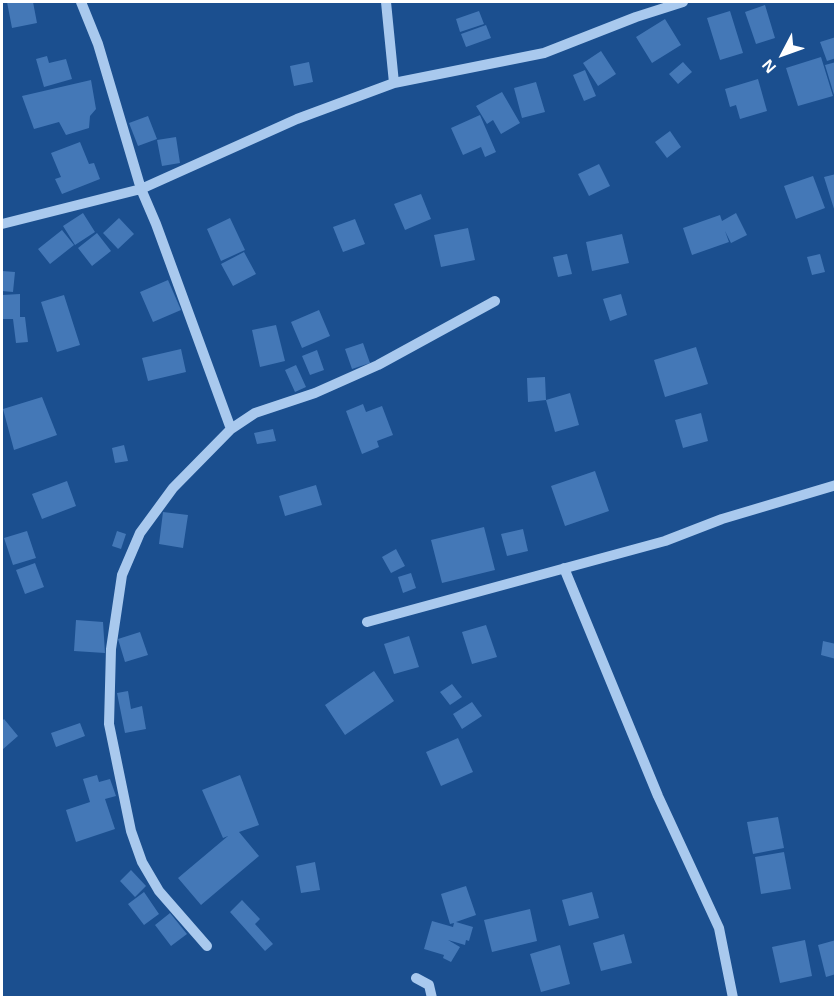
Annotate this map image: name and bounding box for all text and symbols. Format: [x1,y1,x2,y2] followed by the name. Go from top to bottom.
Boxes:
[753,24,813,84] north arrow
[759,56,779,76] text: N

